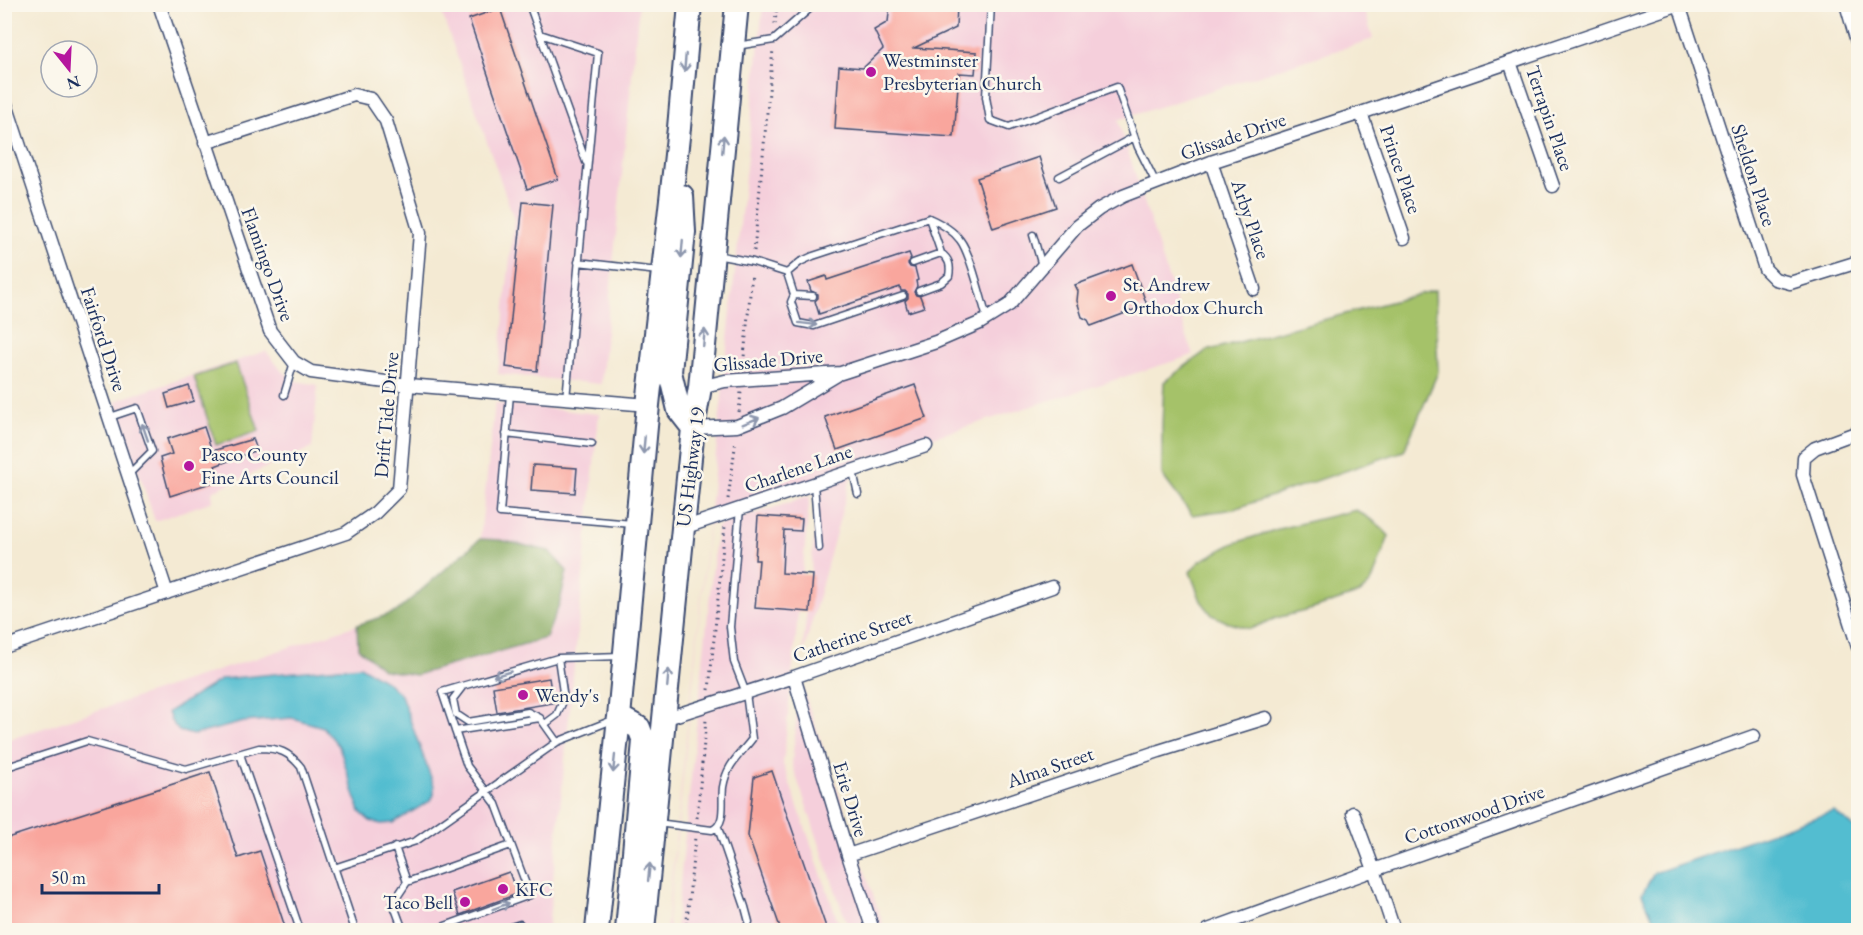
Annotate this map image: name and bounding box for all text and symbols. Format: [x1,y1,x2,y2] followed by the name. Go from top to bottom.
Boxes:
[39,39,99,99] north arrow
[883,47,1042,96] place label: Westminster Presbyterian Church
[679,52,690,72] one-way arrow
[1520,62,1580,174] street label: Terrapin Place
[864,65,878,79] marker: Westminster Presbyterian Church
[64,71,83,95] text: N
[1177,106,1289,166] street label: Glissade Drive
[1374,121,1428,217] street label: Prince Place
[1725,121,1783,230] street label: Sheldon Place
[718,135,729,155] one-way arrow
[1225,175,1277,262] street label: Arby Place
[235,203,301,325] street label: Flamingo Drive
[676,239,687,259] one-way arrow
[1123,271,1264,320] place label: St. Andrew Orthodox Church
[75,283,133,395] street label: Fairford Drive
[1104,289,1118,303] marker: St. Andrew Orthodox Church
[798,318,817,329] one-way arrow
[699,329,710,349] one-way arrow
[712,342,824,378] street label: Glissade Drive
[368,351,404,479] street label: Drift Tide Drive
[670,405,710,529] street label: US Highway 19
[741,415,759,426] one-way arrow
[139,423,150,442] one-way arrow
[638,434,649,454] one-way arrow
[741,437,855,499] street label: Charlene Lane
[201,441,339,490] place label: Pasco County Fine Arts Council
[182,459,196,473] marker: Pasco County Fine Arts Council
[789,603,916,669] street label: Catherine Street
[493,669,512,680] one-way arrow
[663,669,674,689] one-way arrow
[535,682,599,708] place label: Wendy's
[516,688,530,702] marker: Wendy's
[1002,740,1098,794] street label: Alma Street
[609,754,620,774] one-way arrow
[827,758,875,840] street label: Erie Drive
[1401,778,1548,850] street label: Cottonwood Drive
[42,857,159,895] scale bar
[644,863,655,883] one-way arrow
[51,866,86,889] text: 50 m
[515,876,553,902] place label: KFC
[496,882,510,896] marker: KFC
[383,889,453,915] place label: Taco Bell
[458,895,472,909] marker: Taco Bell
[491,899,510,910] one-way arrow

